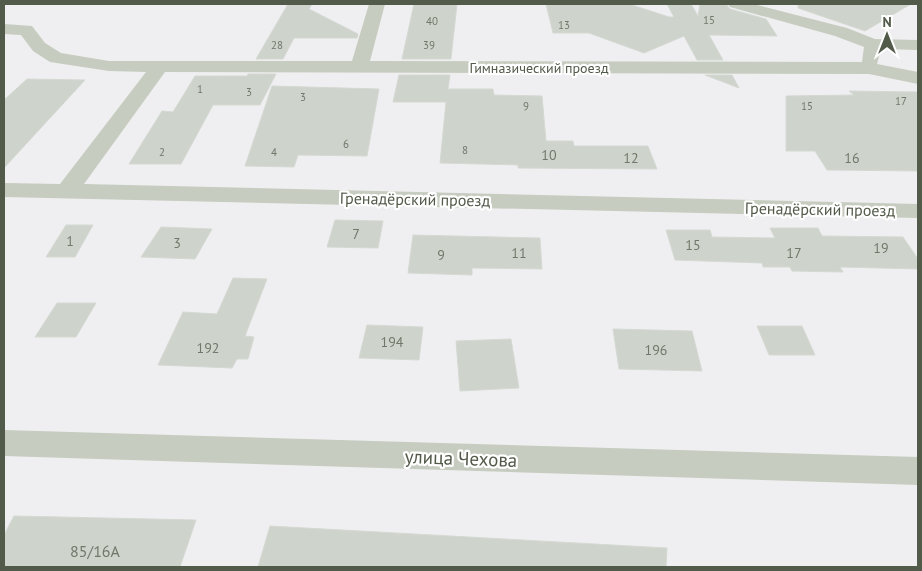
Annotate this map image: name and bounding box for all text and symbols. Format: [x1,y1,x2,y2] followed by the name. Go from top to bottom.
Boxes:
[862,10,912,60] north arrow
[703,13,715,27] house number: 15
[882,13,892,31] text: N
[426,14,438,28] house number: 40
[558,18,570,32] house number: 13
[271,38,283,52] house number: 28
[423,38,435,52] house number: 39
[470,59,609,77] street label: Гимназический проезд
[197,82,203,96] house number: 1
[246,85,252,99] house number: 3
[300,90,306,104] house number: 3
[895,94,907,108] house number: 17
[523,99,529,113] house number: 9
[801,99,813,113] house number: 15
[343,137,349,151] house number: 6
[462,143,468,157] house number: 8
[159,145,165,159] house number: 2
[271,145,277,159] house number: 4
[541,146,557,164] house number: 10
[623,149,639,167] house number: 12
[844,149,860,167] house number: 16
[340,188,491,210] street label: Гренадёрский проезд
[745,198,896,220] street label: Гренадёрский проезд
[352,225,360,243] house number: 7
[66,232,74,250] house number: 1
[173,234,181,252] house number: 3
[685,236,701,254] house number: 15
[873,239,889,257] house number: 19
[511,244,527,262] house number: 11
[786,244,802,262] house number: 17
[437,246,445,264] house number: 9
[381,333,404,351] house number: 194
[197,339,219,357] house number: 192
[645,341,667,359] house number: 196
[404,444,518,472] street label: улица Чехова
[70,541,121,561] house number: 85/16А

